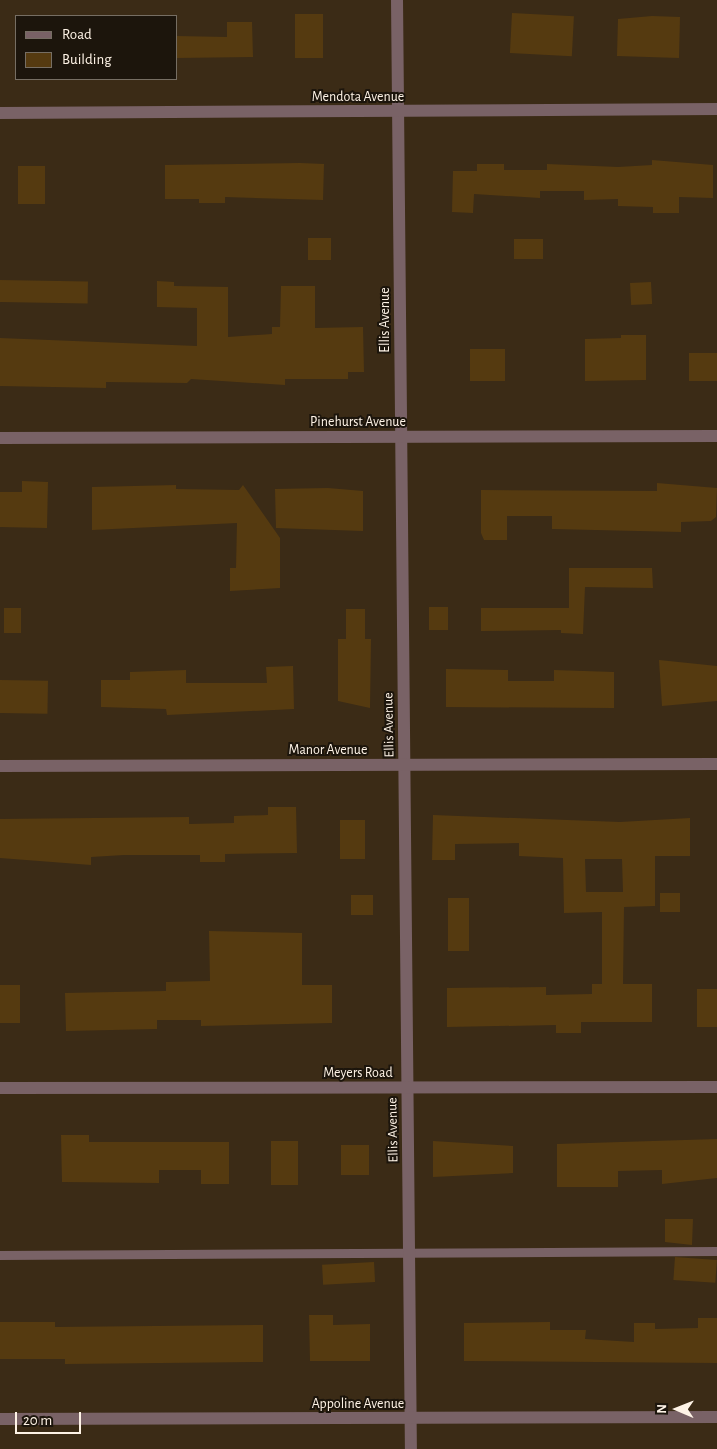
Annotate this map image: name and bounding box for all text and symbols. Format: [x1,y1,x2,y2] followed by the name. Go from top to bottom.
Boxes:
[15,15,178,80] legend
[62,27,92,42] text: Road
[62,52,112,67] text: Building
[312,89,404,105] street label: Mendota Avenue
[377,287,393,353] street label: Ellis Avenue
[310,414,406,430] street label: Pinehurst Avenue
[380,692,398,758] street label: Ellis Avenue
[289,742,367,758] street label: Manor Avenue
[323,1065,393,1081] street label: Meyers Road
[384,1097,402,1163] street label: Ellis Avenue
[652,1384,702,1434] north arrow
[312,1396,404,1412] street label: Appoline Avenue
[18,1402,84,1434] scale bar
[655,1404,669,1414] text: N
[23,1413,52,1428] text: 20 m

